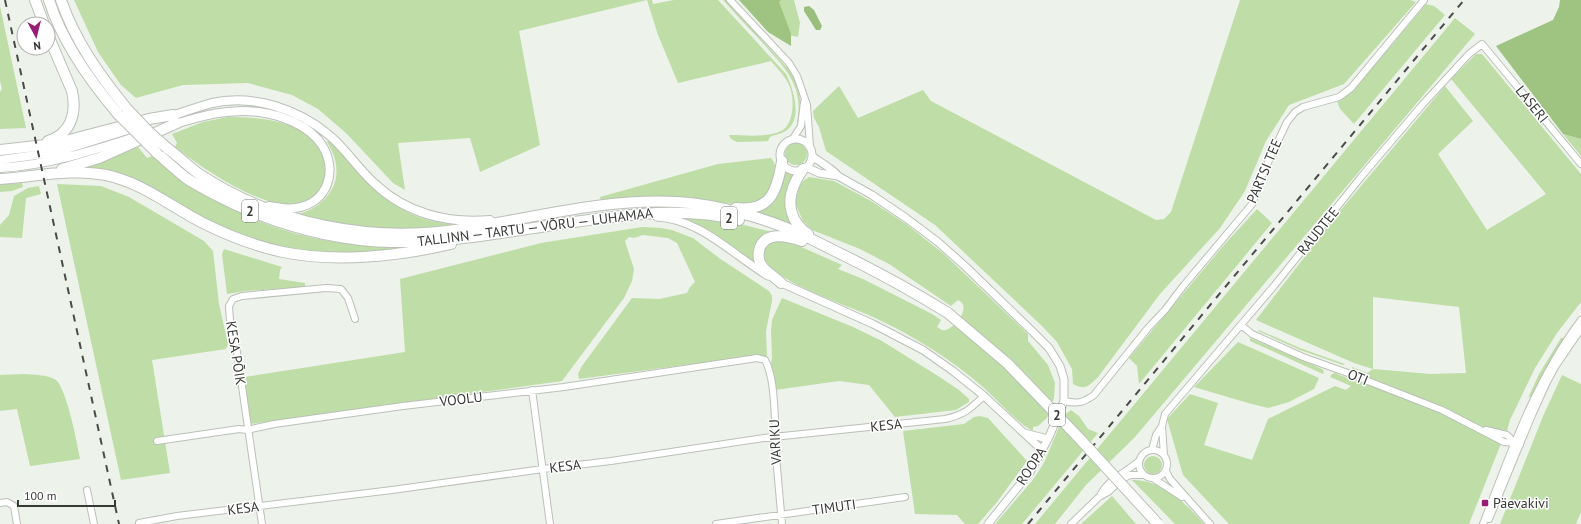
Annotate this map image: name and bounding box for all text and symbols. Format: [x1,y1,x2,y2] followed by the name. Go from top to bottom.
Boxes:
[16,16,56,56] north arrow
[33,39,42,53] text: N
[1512,82,1552,126] street label: LASERI
[1242,136,1286,206] street label: PARTSI TEE
[242,200,258,222] road number: 2
[1293,203,1343,259] street label: RAUDTEE
[416,204,655,250] street label: TALLINN — TARTU — VÕRU — LUHAMAA
[721,207,737,229] road number: 2
[222,320,250,387] street label: KESA PÕIK
[1345,365,1371,389] street label: OTI
[438,387,483,411] street label: VOOLU
[1049,404,1065,426] road number: 2
[869,414,903,436] street label: KESA
[765,419,785,466] street label: VARIKU
[1012,443,1050,489] street label: ROOPA
[548,455,583,477] street label: KESA
[18,482,115,508] scale bar
[24,488,57,503] text: 100 m
[1493,494,1549,512] place label: Päevakivi
[811,495,857,519] street label: TIMUTI
[226,497,261,519] street label: KESA
[1480,498,1490,508] marker: Päevakivi

